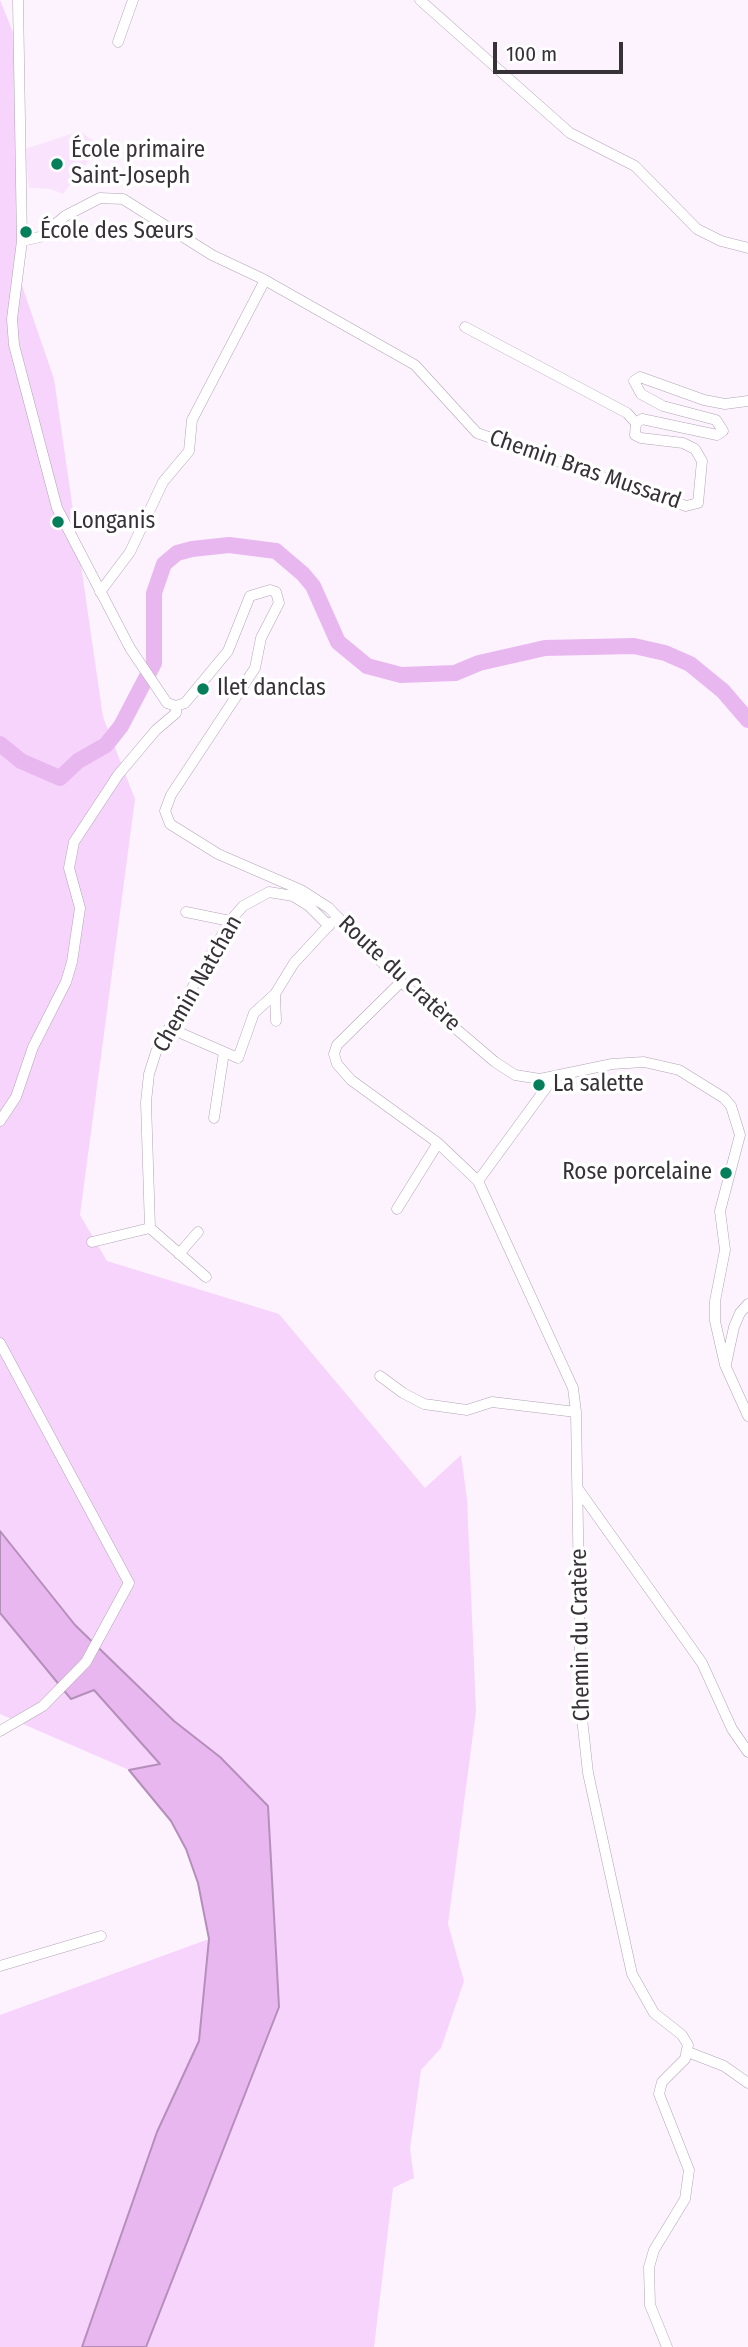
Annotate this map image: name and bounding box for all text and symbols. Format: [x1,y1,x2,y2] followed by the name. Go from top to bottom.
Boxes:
[496,28,626,72] scale bar
[506,41,557,67] text: 100 m
[71,137,205,191] place label: École primaire Saint-Joseph
[49,156,65,172] marker: École primaire Saint-Joseph
[40,218,193,246] place label: École des Sœurs
[18,224,34,240] marker: École des Sœurs
[486,424,684,516] street label: Chemin Bras Mussard
[72,508,155,536] place label: Longanis
[50,514,66,530] marker: Longanis
[217,675,326,703] place label: Ilet danclas
[195,681,211,697] marker: Ilet danclas
[332,910,466,1038] street label: Route du Cratère
[148,911,248,1057] street label: Chemin Natchan
[553,1071,644,1099] place label: La salette
[531,1077,547,1093] marker: La salette
[562,1159,712,1187] place label: Rose porcelaine
[718,1165,734,1181] marker: Rose porcelaine
[566,1548,596,1722] street label: Chemin du Cratère

